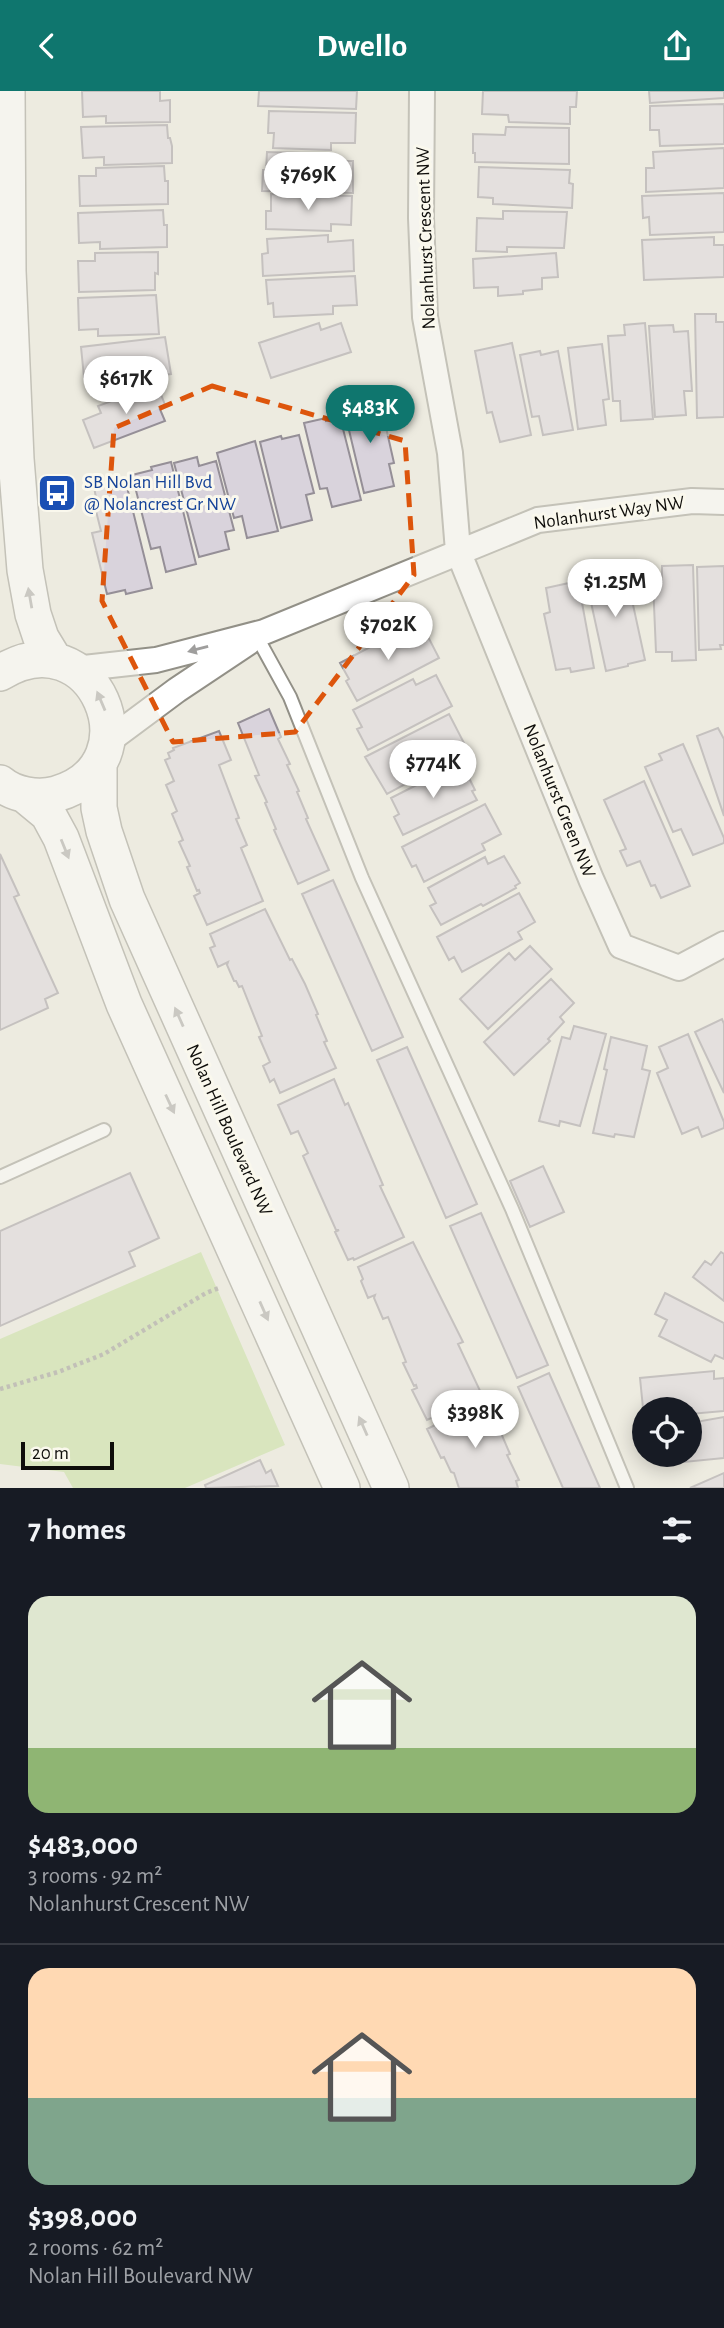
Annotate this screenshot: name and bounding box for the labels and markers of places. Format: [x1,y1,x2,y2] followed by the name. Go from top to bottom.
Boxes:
[259,152,357,212] pin: $769K
[77,357,175,416] pin: $617K
[321,385,419,445] pin: $483K
[36,472,78,514] bus stop icon: SB Nolan Hill Bvd @ Nolancrest Gr NW
[84,473,236,514] place label: SB Nolan Hill Bvd @ Nolancrest Gr NW
[558,559,672,619] pin: $1.25M
[339,603,437,662] pin: $702K
[384,741,482,800] pin: $774K
[426,1391,524,1450] pin: $398K

